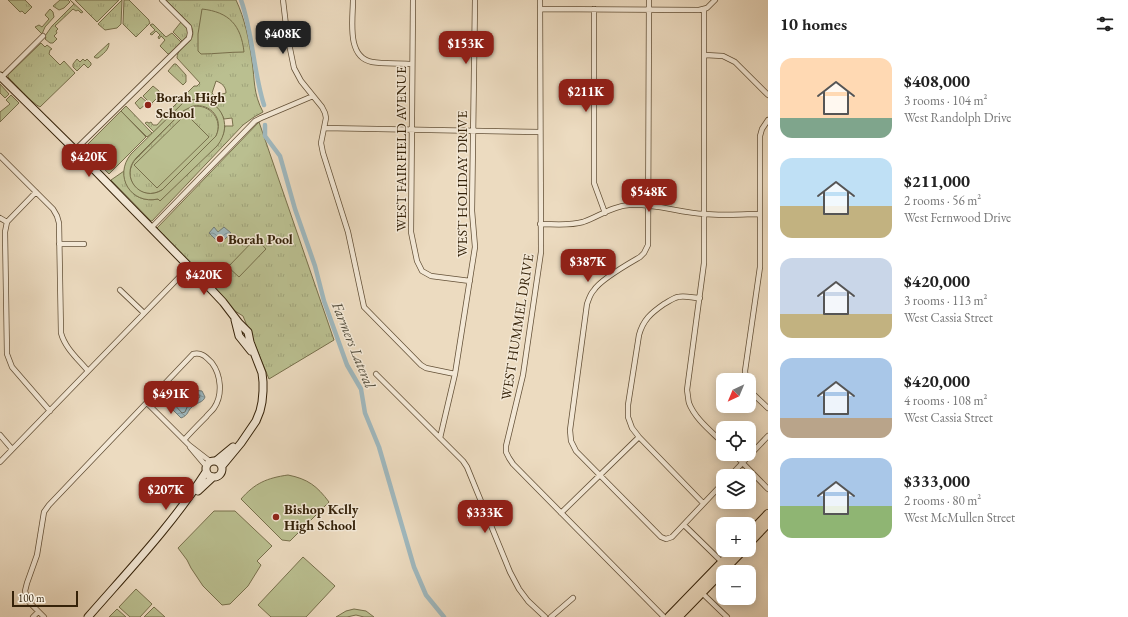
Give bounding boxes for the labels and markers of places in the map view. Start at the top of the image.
pin: $408K [255,21,311,55]
pin: $153K [438,31,494,65]
pin: $211K [558,79,614,113]
place label: Borah High School [156,88,225,122]
marker: Borah High School [143,100,153,110]
pin: $420K [61,144,117,178]
pin: $548K [621,179,677,213]
place label: Borah Pool [228,230,293,248]
marker: Borah Pool [215,234,225,244]
pin: $387K [560,249,616,283]
pin: $420K [176,262,232,296]
pin: $491K [143,381,199,415]
pin: $207K [138,477,194,511]
place label: Bishop Kelly High School [284,500,359,534]
pin: $333K [457,500,513,534]
marker: Bishop Kelly High School [271,512,281,522]

